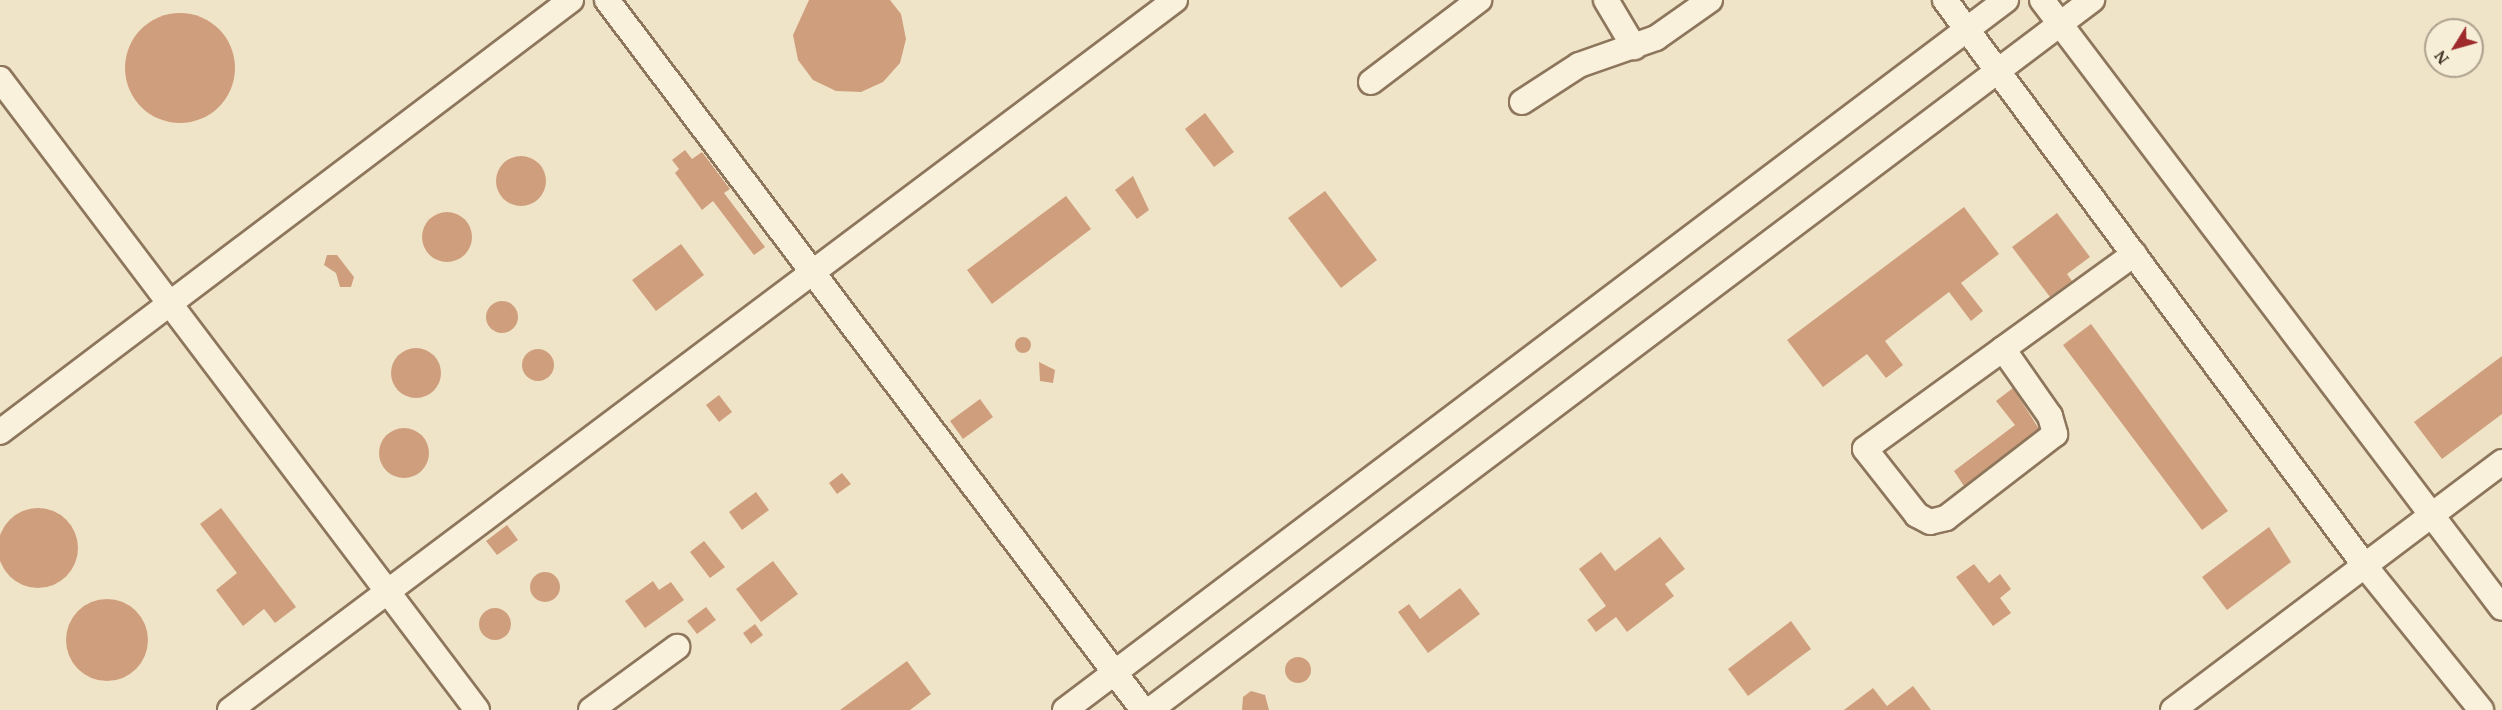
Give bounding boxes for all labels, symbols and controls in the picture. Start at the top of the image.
north arrow [2424,18,2484,78]
text: N [2429,46,2454,69]

